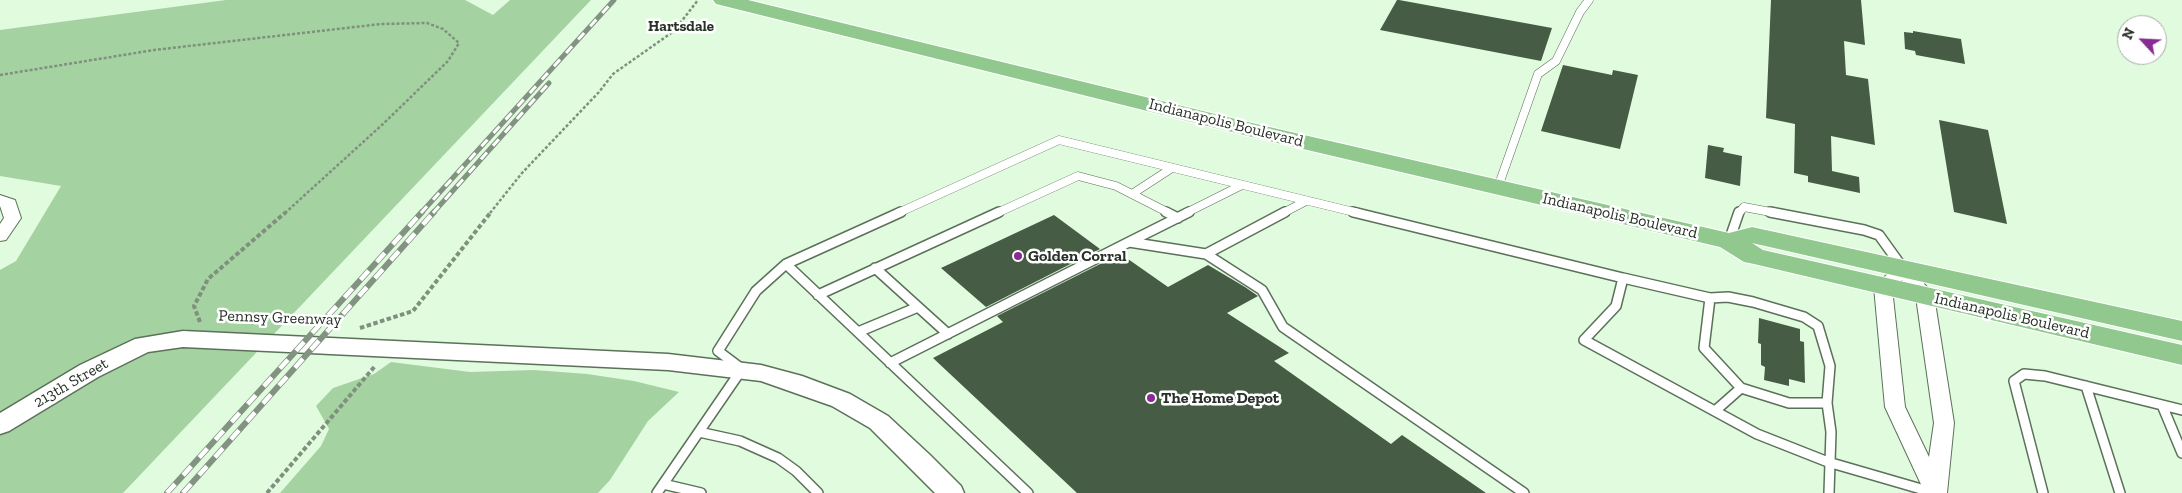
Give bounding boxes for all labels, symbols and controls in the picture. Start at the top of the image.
north arrow [2117,15,2167,65]
district label: Hartsdale [648,18,714,36]
text: N [2119,25,2139,42]
street label: Indianapolis Boulevard [1147,95,1305,151]
street label: Indianapolis Boulevard [1541,189,1699,243]
place label: Golden Corral [1028,246,1127,266]
marker: Golden Corral [1012,250,1024,262]
street label: Indianapolis Boulevard [1933,289,2091,343]
street label: Pennsy Greenway [218,306,342,330]
street label: 213th Street [30,354,112,412]
place label: The Home Depot [1161,388,1279,408]
marker: The Home Depot [1145,392,1157,404]

